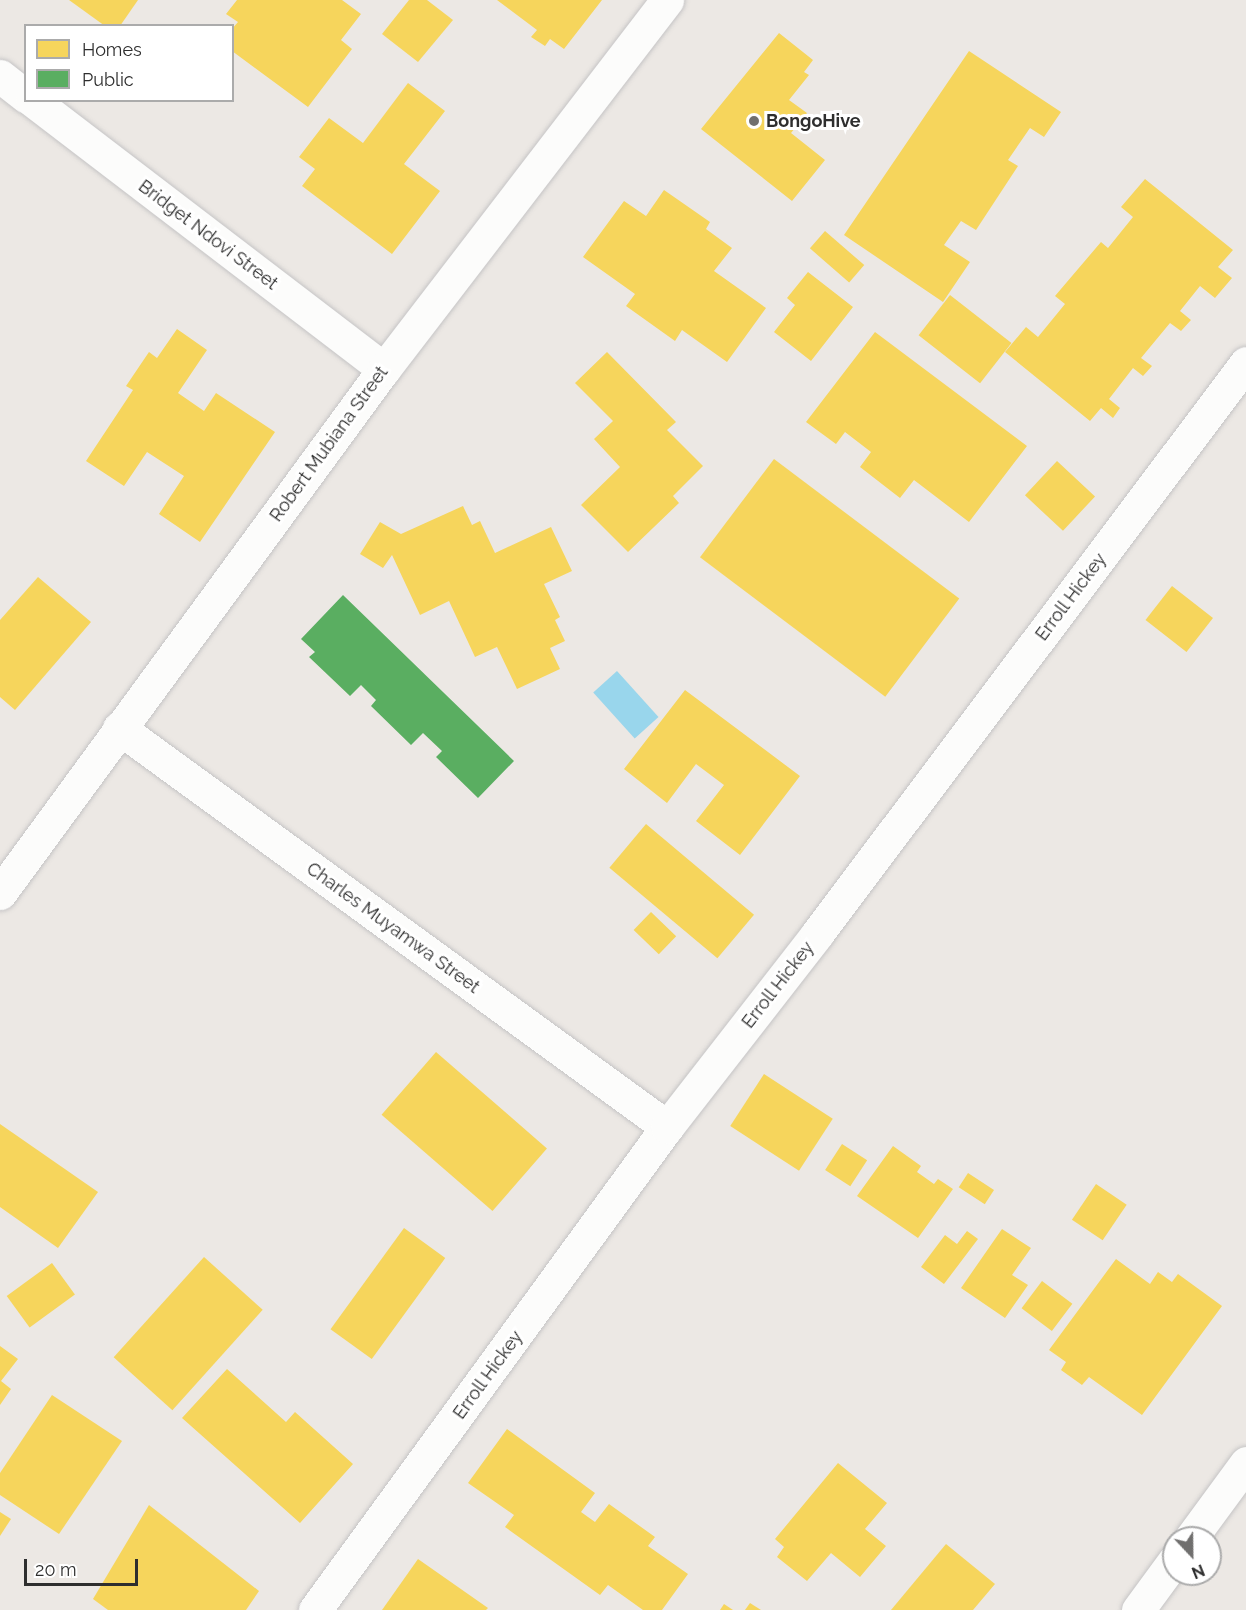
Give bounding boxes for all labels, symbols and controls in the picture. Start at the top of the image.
legend [24,24,234,102]
text: Homes [82,39,142,60]
text: Public [82,69,134,90]
place label: BongoHive [766,110,861,132]
marker: BongoHive [747,114,761,128]
street label: Bridget Ndovi Street [134,176,282,294]
street label: Robert Mubiana Street [265,362,393,526]
street label: Erroll Hickey [1031,549,1111,645]
street label: Charles Muyamwa Street [302,858,484,998]
street label: Erroll Hickey [737,937,819,1033]
street label: Erroll Hickey [449,1326,527,1424]
north arrow [1162,1526,1222,1586]
scale bar [27,1547,141,1585]
text: 20 m [35,1559,77,1580]
text: N [1189,1560,1207,1582]

